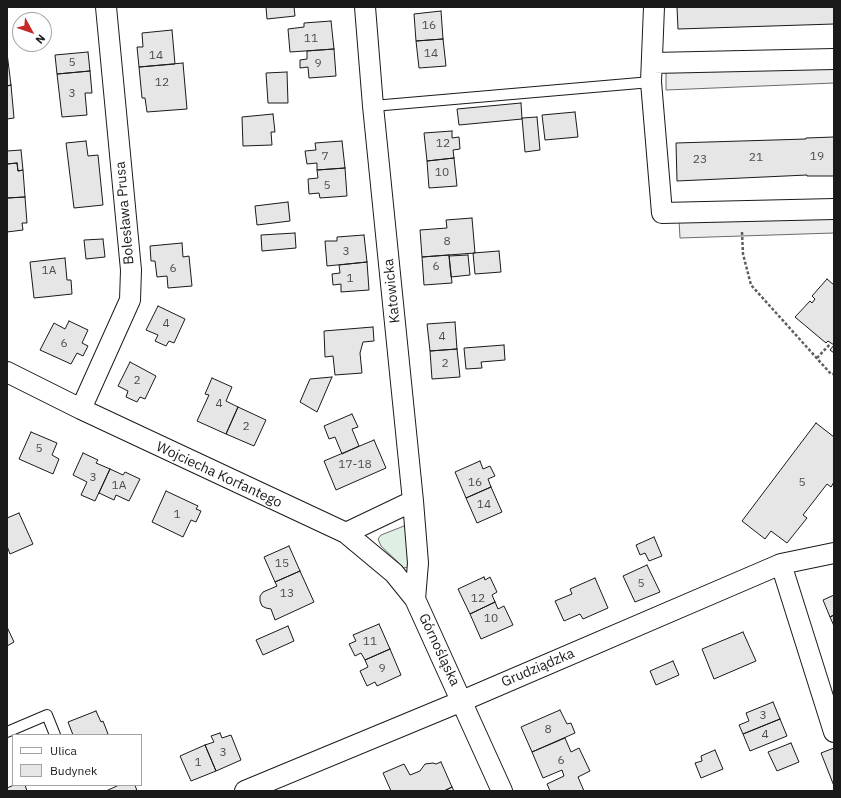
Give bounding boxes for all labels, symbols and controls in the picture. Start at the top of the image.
north arrow [12,12,52,52]
house number: 16 [422,19,436,33]
text: N [33,32,48,47]
house number: 11 [304,32,318,46]
house number: 14 [424,47,438,61]
house number: 14 [149,49,163,63]
house number: 5 [68,56,76,70]
house number: 9 [314,57,322,71]
house number: 12 [155,76,169,90]
house number: 3 [68,87,76,101]
house number: 12 [436,137,450,151]
house number: 7 [321,150,329,164]
house number: 19 [810,150,824,164]
house number: 21 [749,151,763,165]
house number: 23 [693,153,707,167]
street label: Bolesława Prusa [112,161,138,265]
house number: 10 [435,166,449,180]
house number: 5 [323,179,331,193]
house number: 8 [443,235,451,249]
house number: 3 [342,245,350,259]
street label: Katowicka [380,258,404,324]
house number: 6 [432,260,440,274]
house number: 6 [169,262,177,276]
house number: 1A [42,264,56,278]
house number: 1 [346,272,354,286]
house number: 4 [162,317,170,331]
house number: 4 [438,330,446,344]
house number: 6 [60,337,68,351]
house number: 2 [441,357,449,371]
house number: 2 [133,374,141,388]
house number: 4 [215,397,223,411]
house number: 2 [242,420,250,434]
street label: Wojciecha Korfantego [153,438,285,512]
house number: 5 [35,442,43,456]
house number: 17-18 [338,458,372,472]
house number: 3 [89,471,97,485]
house number: 16 [468,476,482,490]
house number: 5 [798,476,806,490]
house number: 1A [112,479,126,493]
house number: 14 [477,498,491,512]
house number: 1 [173,508,181,522]
house number: 15 [275,557,289,571]
house number: 5 [637,577,645,591]
house number: 13 [280,587,294,601]
house number: 12 [471,592,485,606]
street label: Górnośląska [415,611,463,689]
house number: 10 [484,612,498,626]
house number: 11 [363,635,377,649]
street label: Grudziądzka [499,645,577,691]
house number: 9 [378,662,386,676]
house number: 3 [759,709,767,723]
house number: 8 [544,723,552,737]
house number: 4 [761,728,769,742]
legend [12,734,142,786]
text: Ulica [50,743,77,758]
house number: 3 [219,746,227,760]
house number: 6 [557,754,565,768]
house number: 1 [194,756,202,770]
text: Budynek [50,763,97,778]

